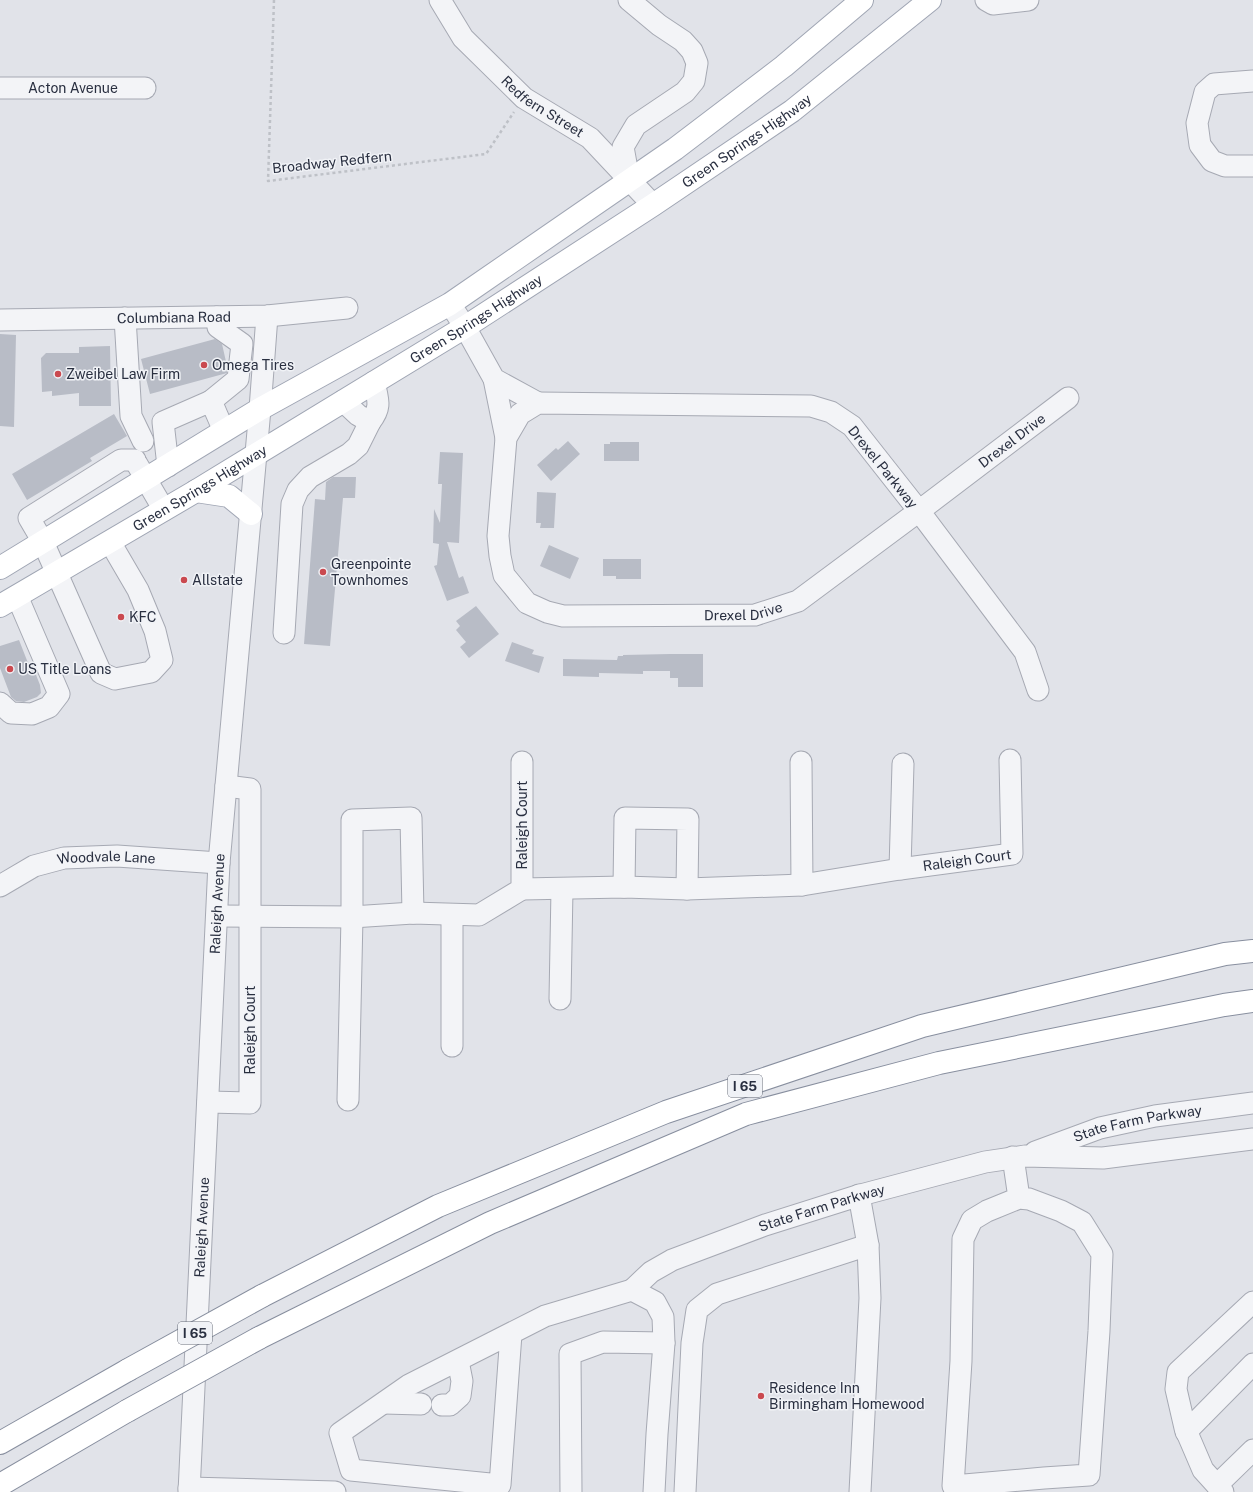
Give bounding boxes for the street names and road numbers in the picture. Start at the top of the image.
street label: Redfern Street [498,72,587,140]
street label: Acton Avenue [28,80,118,96]
street label: Green Springs Highway [679,90,815,191]
street label: Broadway Redfern [271,148,393,176]
street label: Green Springs Highway [407,271,546,367]
street label: Columbiana Road [117,309,231,326]
street label: Drexel Drive [976,410,1048,471]
street label: Drexel Parkway [845,423,921,512]
street label: Green Springs Highway [130,442,270,534]
street label: Drexel Drive [704,599,784,623]
street label: Raleigh Court [514,781,530,869]
street label: Raleigh Court [922,846,1012,874]
street label: Woodvale Lane [55,848,156,867]
street label: Raleigh Avenue [207,853,228,954]
street label: Raleigh Court [242,986,258,1074]
road number: I 65 [728,1075,762,1097]
street label: State Farm Parkway [1071,1102,1203,1145]
street label: Raleigh Avenue [191,1177,212,1278]
street label: State Farm Parkway [756,1181,887,1235]
road number: I 65 [178,1322,212,1344]

